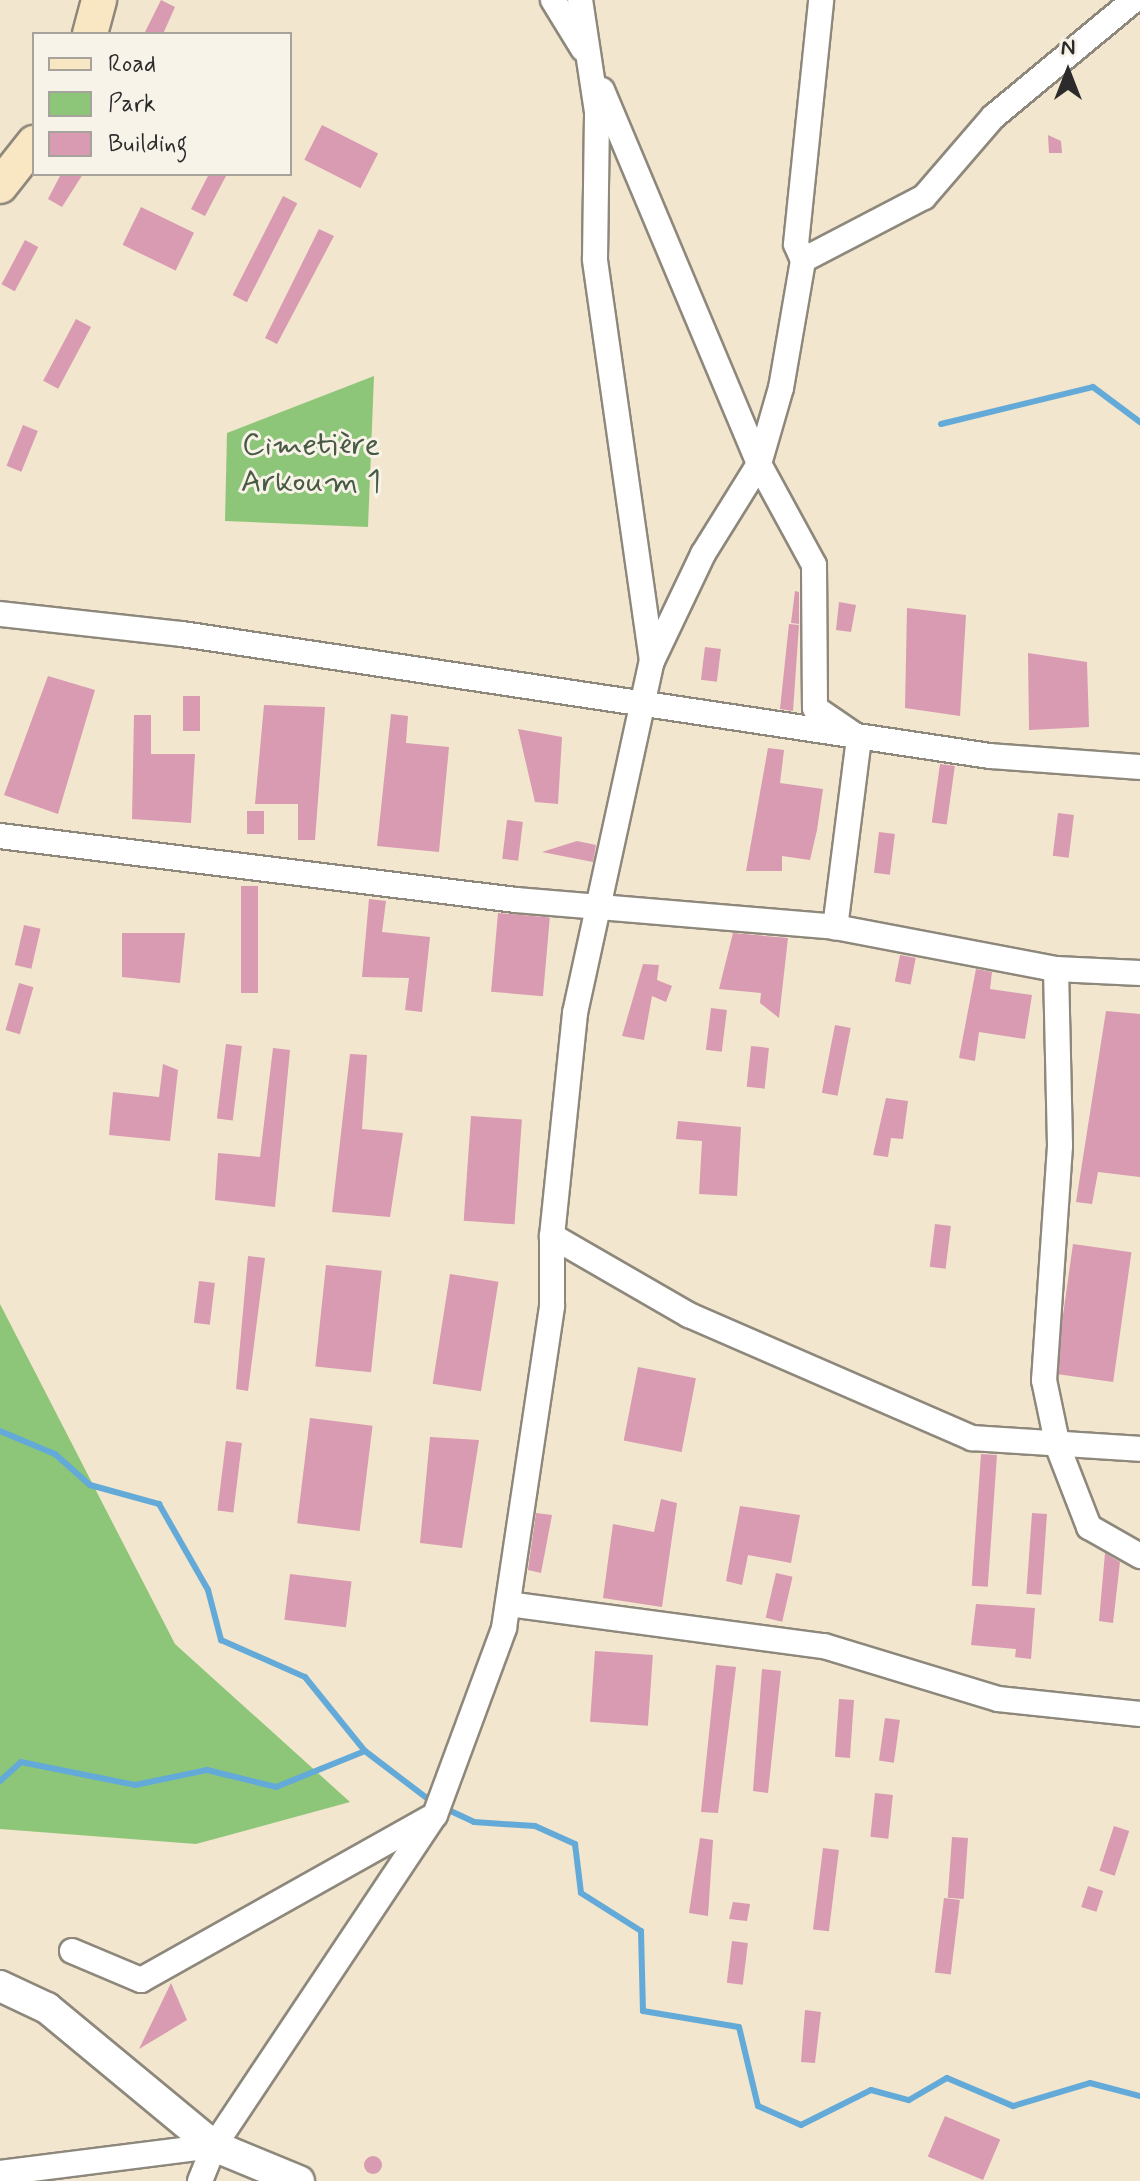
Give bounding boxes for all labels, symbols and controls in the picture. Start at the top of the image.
legend [32,32,292,176]
north arrow [1028,32,1108,112]
text: N [1061,34,1075,62]
text: Road [108,49,156,80]
text: Park [108,89,156,120]
text: Building [108,129,188,160]
park label: Cimetière Arkoum 1 [241,427,381,502]

